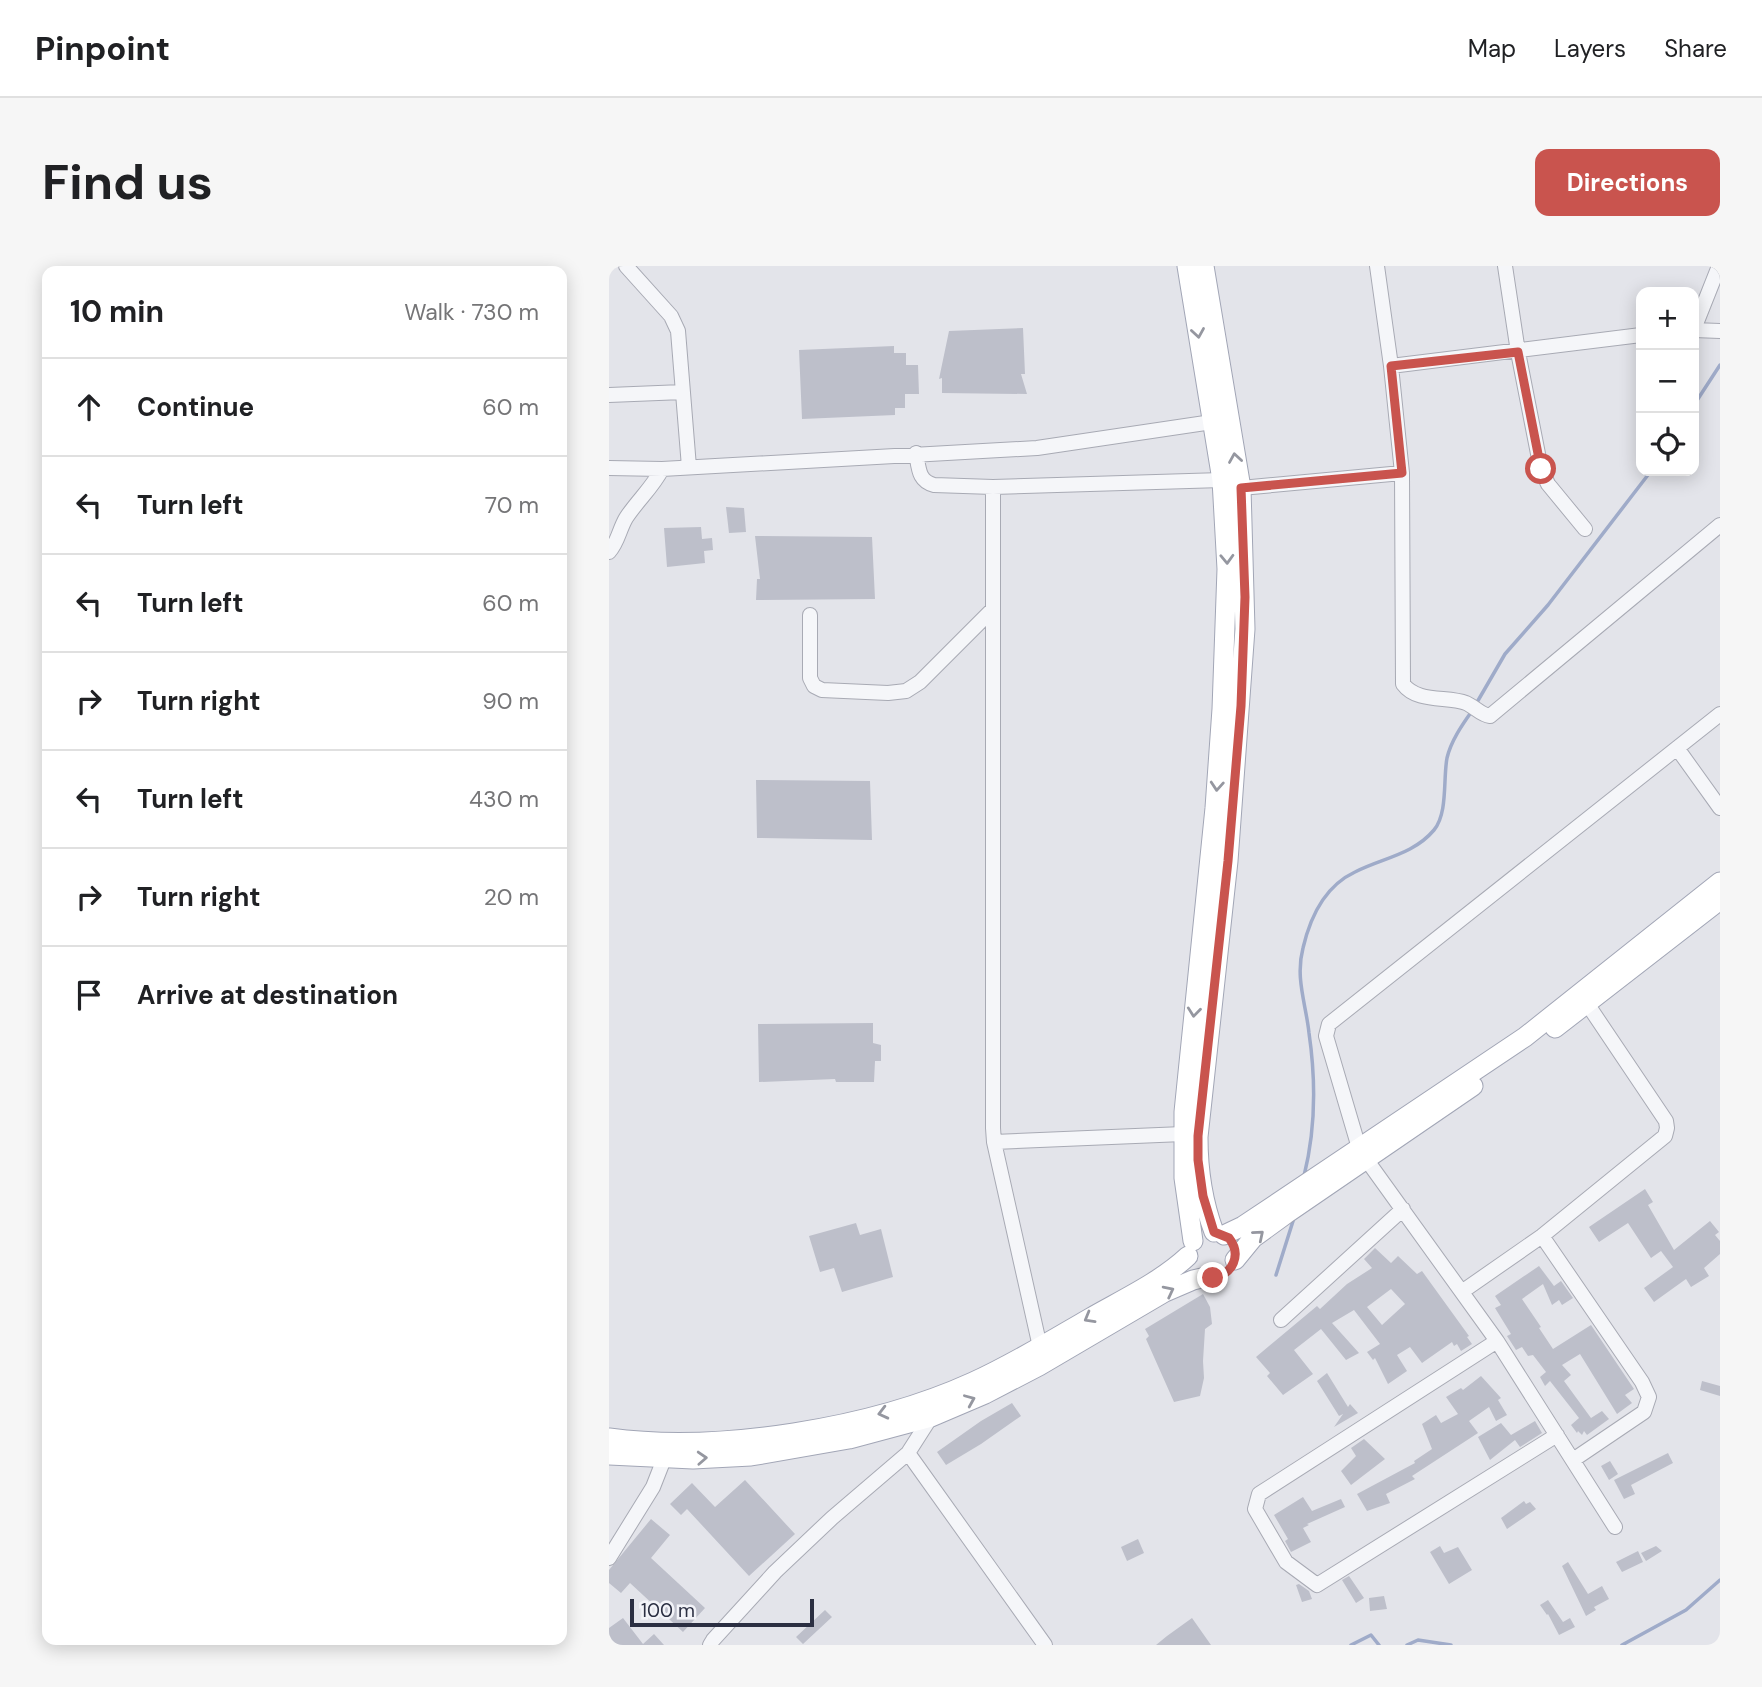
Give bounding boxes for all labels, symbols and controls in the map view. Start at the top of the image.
text: Pinpoint [35,27,170,70]
text: Map [1468,33,1516,64]
text: Layers [1554,33,1626,64]
text: Share [1664,33,1727,64]
button: Directions [1535,149,1720,216]
text: Find us [42,150,213,214]
map controls [1636,287,1699,476]
button: + [1636,287,1699,350]
text: 10 min [70,292,164,331]
text: Walk · 730 m [404,297,539,327]
one-way arrow [1190,327,1205,339]
button: − [1636,350,1699,413]
icon: ahead [70,388,108,426]
text: Continue [137,390,254,424]
text: 60 m [482,392,539,422]
button: locate [1636,413,1699,476]
one-way arrow [1228,452,1243,464]
route start [1525,453,1556,484]
icon: left [70,486,108,524]
text: Turn left [137,488,244,522]
text: 70 m [485,490,539,520]
one-way arrow [1219,553,1234,564]
icon: left [70,584,108,622]
text: Turn left [137,586,244,620]
text: 60 m [482,588,539,618]
icon: right [70,682,108,720]
text: Turn right [137,684,261,718]
text: 90 m [482,686,539,716]
icon: left [70,780,108,818]
one-way arrow [1209,781,1224,792]
text: Turn left [137,782,244,816]
text: 430 m [469,784,539,814]
icon: right [70,878,108,916]
text: Turn right [137,880,261,914]
text: 20 m [484,882,539,912]
icon: arrive [70,976,108,1014]
text: Arrive at destination [137,978,398,1012]
one-way arrow [1187,1007,1202,1018]
one-way arrow [1251,1231,1264,1243]
route end [1197,1262,1228,1293]
one-way arrow [1162,1285,1174,1299]
one-way arrow [1084,1310,1097,1323]
one-way arrow [964,1395,976,1409]
one-way arrow [878,1405,890,1419]
one-way arrow [696,1451,707,1466]
scale bar [630,1596,814,1628]
text: 100 m [641,1598,695,1623]

